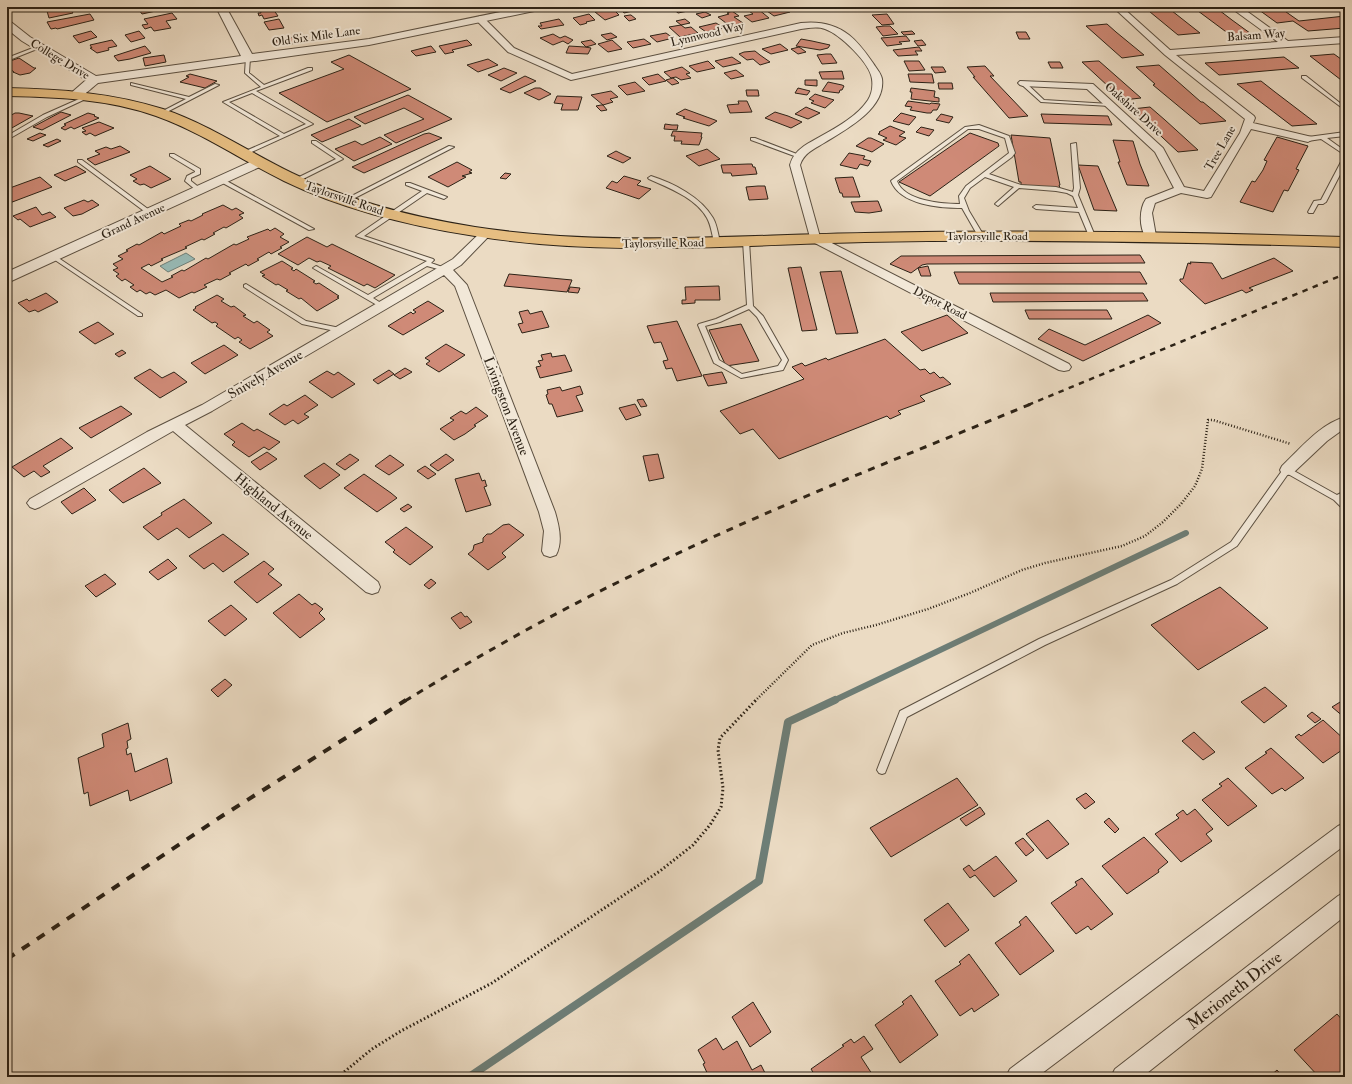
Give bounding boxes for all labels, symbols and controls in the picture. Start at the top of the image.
street label: Lynnwood Way [669,19,746,50]
street label: Old Six Mile Lane [271,23,361,50]
street label: Balsam Way [1227,26,1286,45]
street label: College Drive [27,36,92,83]
street label: Oakshire Drive [1101,79,1166,139]
street label: Tree Lane [1202,123,1239,173]
street label: Taylorsville Road [303,178,385,219]
street label: Grand Avenue [99,200,168,243]
street label: Taylorsville Road [946,229,1028,244]
street label: Taylorsville Road [622,235,704,252]
street label: Depot Road [910,284,969,323]
street label: Snively Avenue [225,346,306,404]
street label: Livingston Avenue [480,354,533,458]
street label: Highland Avenue [231,469,317,543]
street label: Merioneth Drive [1183,947,1286,1034]

